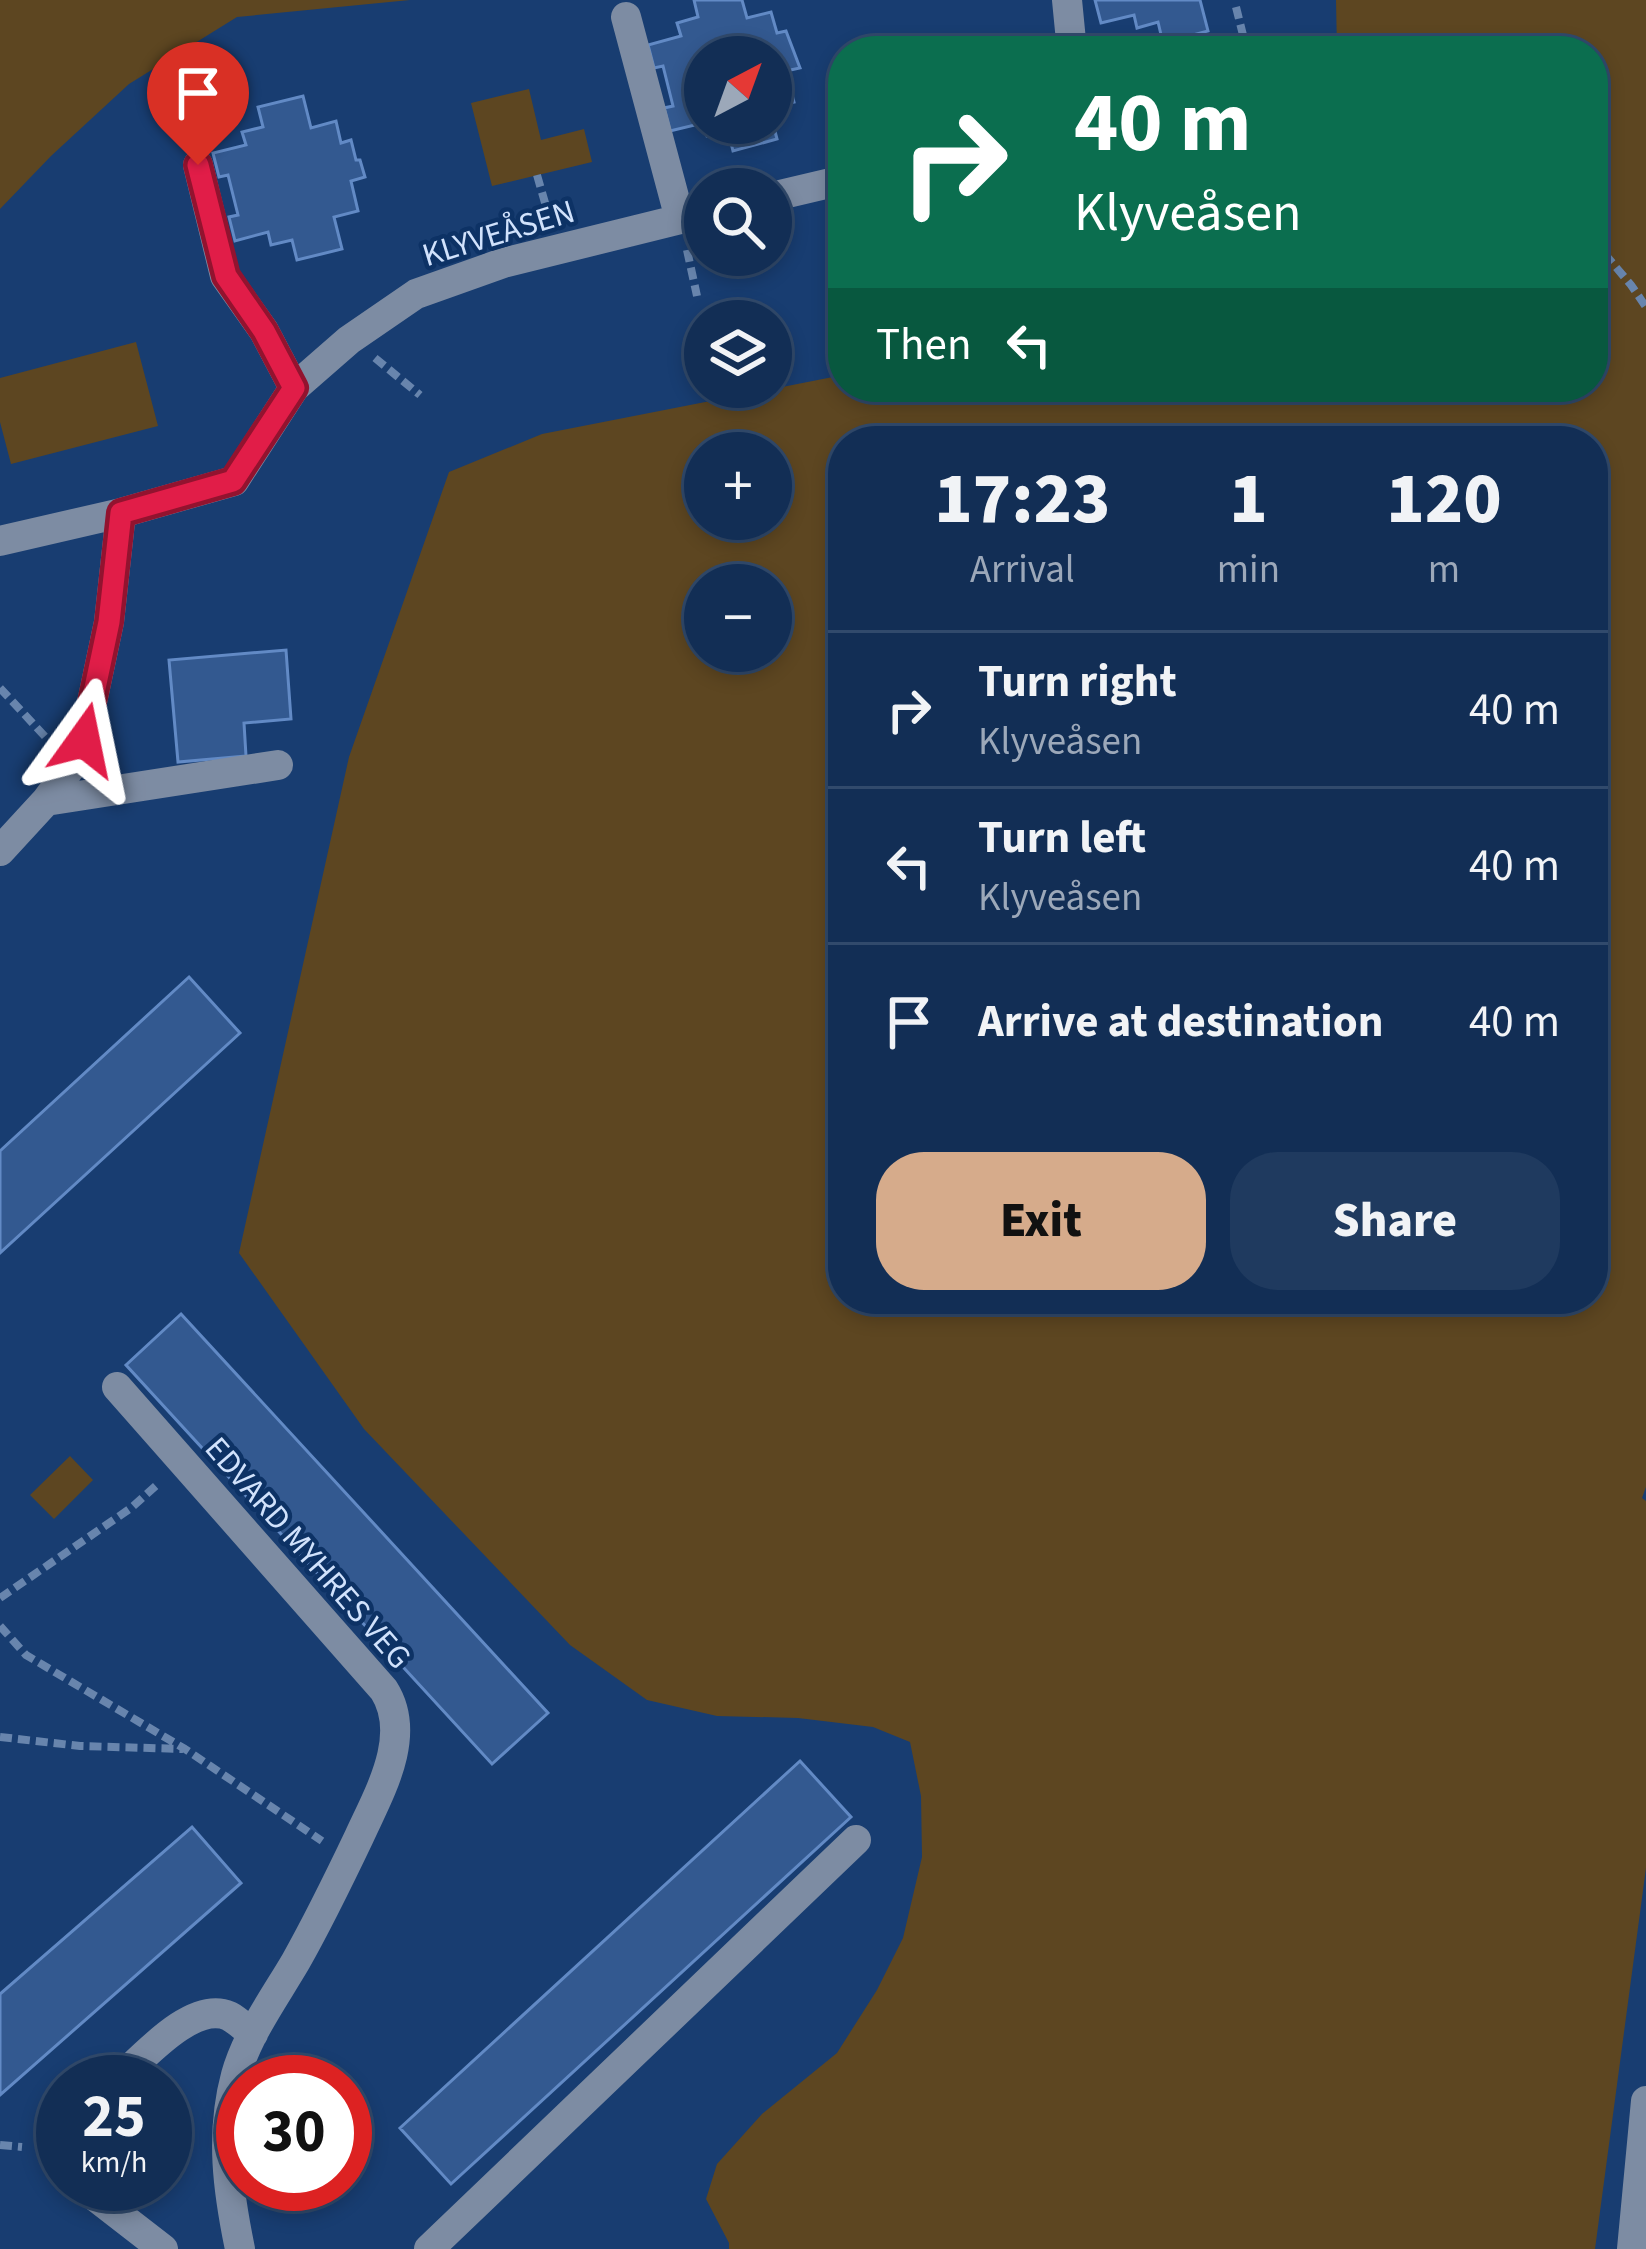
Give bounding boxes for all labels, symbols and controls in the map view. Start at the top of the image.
north arrow [684,36,792,144]
map controls [684,36,792,672]
pin [147,42,249,165]
icon: arrive [165,60,231,126]
text: 40 m [1074,64,1252,184]
icon: right [876,84,1032,240]
button: search [684,168,792,276]
text: Klyveåsen [1074,175,1301,252]
street label: KLYVEÅSEN [416,188,580,279]
button: layers [684,300,792,408]
icon: left [996,312,1062,378]
text: Then [876,313,972,377]
button: + [684,432,792,540]
text: 17:23 [934,448,1110,551]
text: 1 [1229,448,1268,551]
text: 120 [1386,448,1502,551]
text: Arrival [970,542,1075,598]
text: min [1217,542,1280,598]
text: m [1428,542,1460,598]
button: − [684,564,792,672]
text: Turn right [978,650,1177,714]
position arrow [21,677,147,803]
icon: right [876,677,942,743]
text: 40 m [1469,678,1560,742]
text: Klyveåsen [978,714,1142,770]
text: Turn left [978,806,1146,870]
icon: left [876,833,942,899]
text: 40 m [1469,834,1560,898]
text: Klyveåsen [978,870,1142,926]
icon: arrive [876,989,942,1055]
text: Arrive at destination [978,990,1383,1054]
text: 40 m [1469,990,1560,1054]
button: Exit [876,1152,1206,1290]
button: Share [1230,1152,1560,1290]
street label: EDVARD MYHRES VEG [194,1427,422,1679]
speed limit sign: 30 [216,2055,372,2211]
text: 25 [82,2075,146,2160]
text: km/h [81,2141,147,2184]

